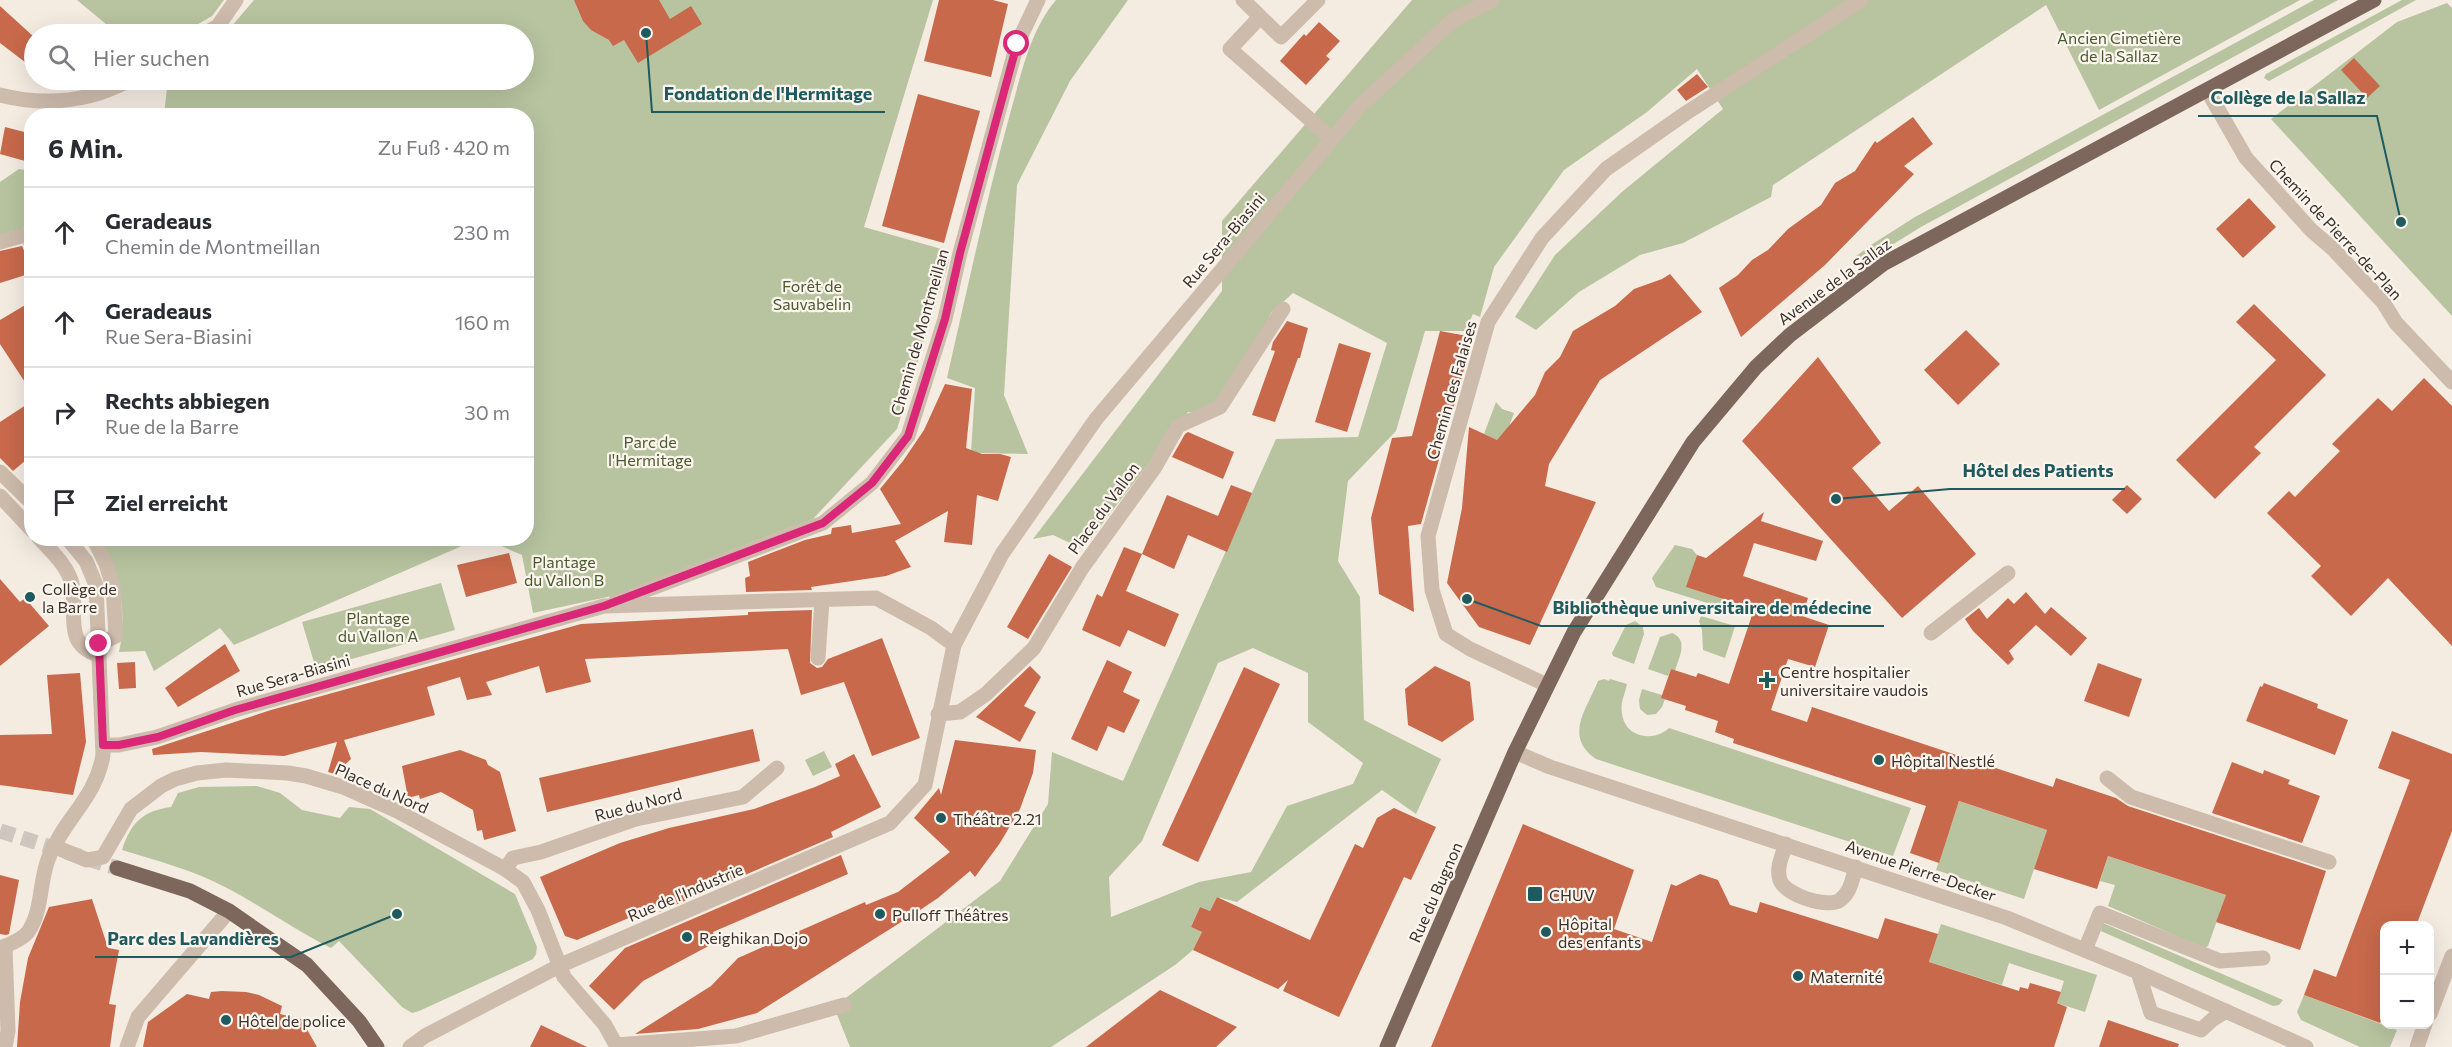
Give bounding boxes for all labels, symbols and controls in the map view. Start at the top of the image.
search box [24,24,534,90]
park label: Ancien Cimetière de la Sallaz [2057,28,2181,65]
route start [1003,30,1029,56]
icon: search [45,41,78,74]
text: Hier suchen [93,44,210,71]
callout: Fondation de l'Hermitage [652,76,885,112]
callout: Collège de la Sallaz [2198,80,2377,116]
text: Fondation de l'Hermitage [664,82,872,104]
text: Collège de la Sallaz [2210,86,2366,108]
text: 6 Min. [48,132,123,163]
text: Zu Fuß · 420 m [378,135,510,159]
street label: Chemin de Pierre-de-Plan [2266,155,2406,303]
street label: Rue Sera-Biasini [1178,189,1268,291]
text: Geradeaus [105,207,212,234]
icon: ahead [48,216,81,249]
text: 230 m [453,220,510,244]
text: Chemin de Montmeillan [105,234,320,258]
street label: Avenue de la Sallaz [1774,234,1894,328]
street label: Chemin de Montmeillan [886,247,952,417]
park label: Forêt de Sauvabelin [773,276,851,313]
text: Geradeaus [105,297,212,324]
icon: ahead [48,306,81,339]
text: 160 m [455,310,510,334]
street label: Chemin des Falaises [1422,318,1480,462]
text: Rue Sera-Biasini [105,324,252,348]
text: Rechts abbiegen [105,387,270,414]
icon: right [48,396,81,429]
text: 30 m [464,400,510,424]
text: Rue de la Barre [105,414,239,438]
park label: Parc de l'Hermitage [608,432,692,469]
callout: Hôtel des Patients [1950,453,2125,489]
street label: Place du Vallon [1063,459,1143,557]
text: Hôtel des Patients [1962,459,2114,481]
icon: arrive [48,486,81,519]
text: Ziel erreicht [105,489,228,516]
park label: Plantage du Vallon B [524,552,604,589]
place label: Collège de la Barre [42,579,117,616]
marker: Collège de la Barre [23,590,37,604]
callout: Bibliothèque universitaire de médecine [1541,590,1884,626]
text: Bibliothèque universitaire de médecine [1552,596,1872,618]
park label: Plantage du Vallon A [338,608,418,645]
route end [85,630,111,656]
street label: Rue Sera-Biasini [234,650,352,700]
place label: Centre hospitalier universitaire vaudois [1780,662,1928,699]
marker: Centre hospitalier universitaire vaudois [1758,671,1776,689]
place label: Hôpital Nestlé [1891,751,1995,770]
marker: Hôpital Nestlé [1872,753,1886,767]
street label: Place du Nord [332,759,432,817]
street label: Rue du Nord [592,783,684,825]
place label: Théâtre 2.21 [953,809,1042,828]
marker: Théâtre 2.21 [934,811,948,825]
street label: Avenue Pierre-Decker [1843,835,1999,905]
street label: Rue du Bugnon [1404,839,1466,945]
street label: Rue de l'Industrie [624,859,746,925]
marker: CHUV [1526,885,1544,903]
place label: CHUV [1549,885,1595,904]
place label: Pulloff Théâtres [892,905,1008,924]
marker: Pulloff Théâtres [873,907,887,921]
place label: Hôpital des enfants [1558,914,1641,951]
callout: Parc des Lavandières [95,921,291,957]
map controls [2380,921,2434,1029]
button: + [2380,921,2434,975]
marker: Hôpital des enfants [1539,925,1553,939]
text: Parc des Lavandières [107,927,279,949]
place label: Reighikan Dojo [699,928,808,947]
marker: Reighikan Dojo [680,930,694,944]
place label: Maternité [1810,967,1883,986]
marker: Maternité [1791,969,1805,983]
button: − [2380,975,2434,1029]
place label: Hôtel de police [238,1011,346,1030]
marker: Hôtel de police [219,1013,233,1027]

